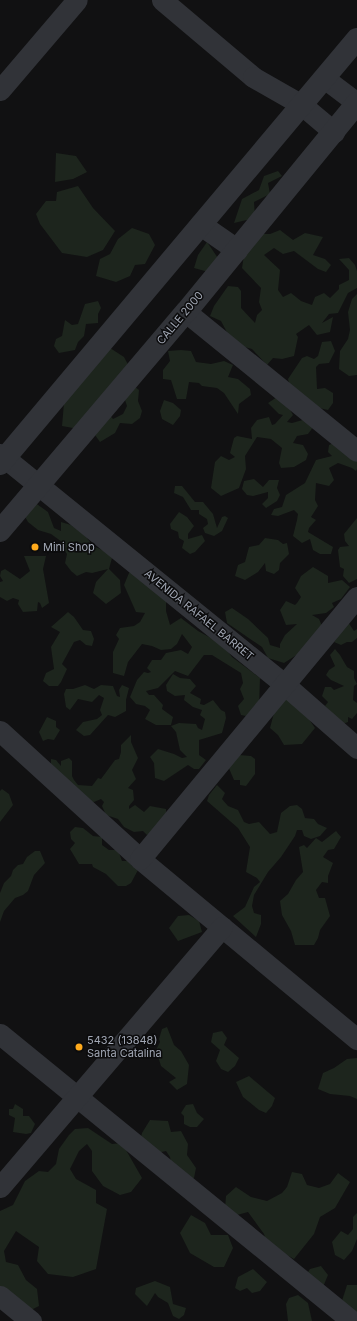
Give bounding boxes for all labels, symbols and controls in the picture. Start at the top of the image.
street label: CALLE 2000 [154,289,206,347]
place label: Mini Shop [43,540,95,554]
marker: Mini Shop [30,542,40,552]
street label: AVENIDA RAFAEL BARRET [142,567,256,663]
place label: 5432 (13848) Santa Catalina [87,1034,162,1060]
marker: 5432 (13848) Santa Catalina [74,1042,84,1052]

